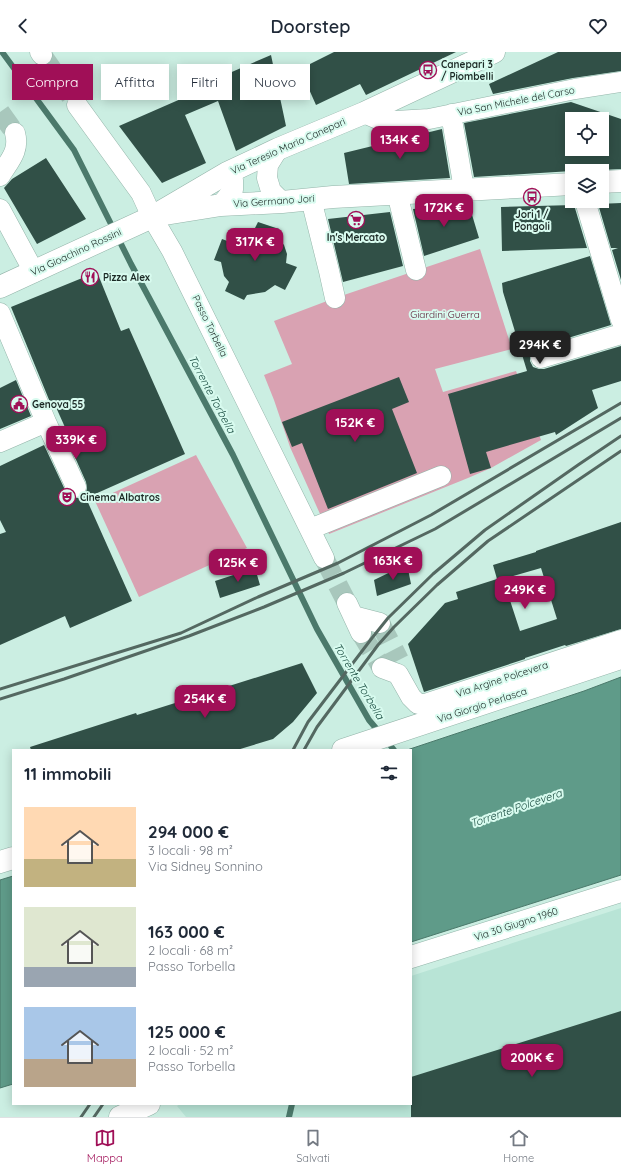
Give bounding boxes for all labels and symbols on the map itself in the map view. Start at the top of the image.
place label: Canepari 3 / Piombelli [441,58,493,83]
bus stop icon: Canepari 3 / Piombelli [418,60,438,80]
street label: Via San Michele del Carso [456,83,576,119]
street label: Via Teresio Mario Canepari [229,115,347,177]
pin: 134K € [367,126,433,160]
bus stop icon: Jori 1 / Pongoli [522,187,542,207]
street label: Via Germano Jori [233,192,315,210]
pin: 172K € [411,194,477,228]
place label: Jori 1 / Pongoli [514,208,550,233]
supermarket icon: In's Mercato [346,210,366,230]
street label: Via Gioachino Rossini [29,225,123,279]
pin: 317K € [222,228,288,262]
place label: In's Mercato [327,231,385,244]
restaurant icon: Pizza Alex [80,267,100,287]
place label: Pizza Alex [103,271,150,284]
street label: Passo Torbella [189,293,231,359]
park label: Giardini Guerra [410,308,480,321]
pin: 294K € [507,331,573,365]
water label: Torrente Torbella [186,353,239,437]
public building icon: Genova 55 [9,394,29,414]
place label: Genova 55 [32,398,83,411]
pin: 152K € [322,409,388,443]
pin: 339K € [43,426,109,460]
theatre icon: Cinema Albatros [57,487,77,507]
place label: Cinema Albatros [80,491,160,504]
pin: 163K € [360,547,426,581]
pin: 125K € [205,549,271,583]
pin: 249K € [492,576,558,610]
water label: Torrente Torbella [331,640,388,723]
street label: Via Argine Polcevera [454,658,550,700]
street label: Via Giorgio Perlasca [436,684,528,726]
pin: 254K € [172,685,238,719]
water label: Torrente Polcevera [468,785,565,830]
street label: Via 30 Giugno 1960 [472,904,560,944]
pin: 200K € [499,1044,565,1078]

